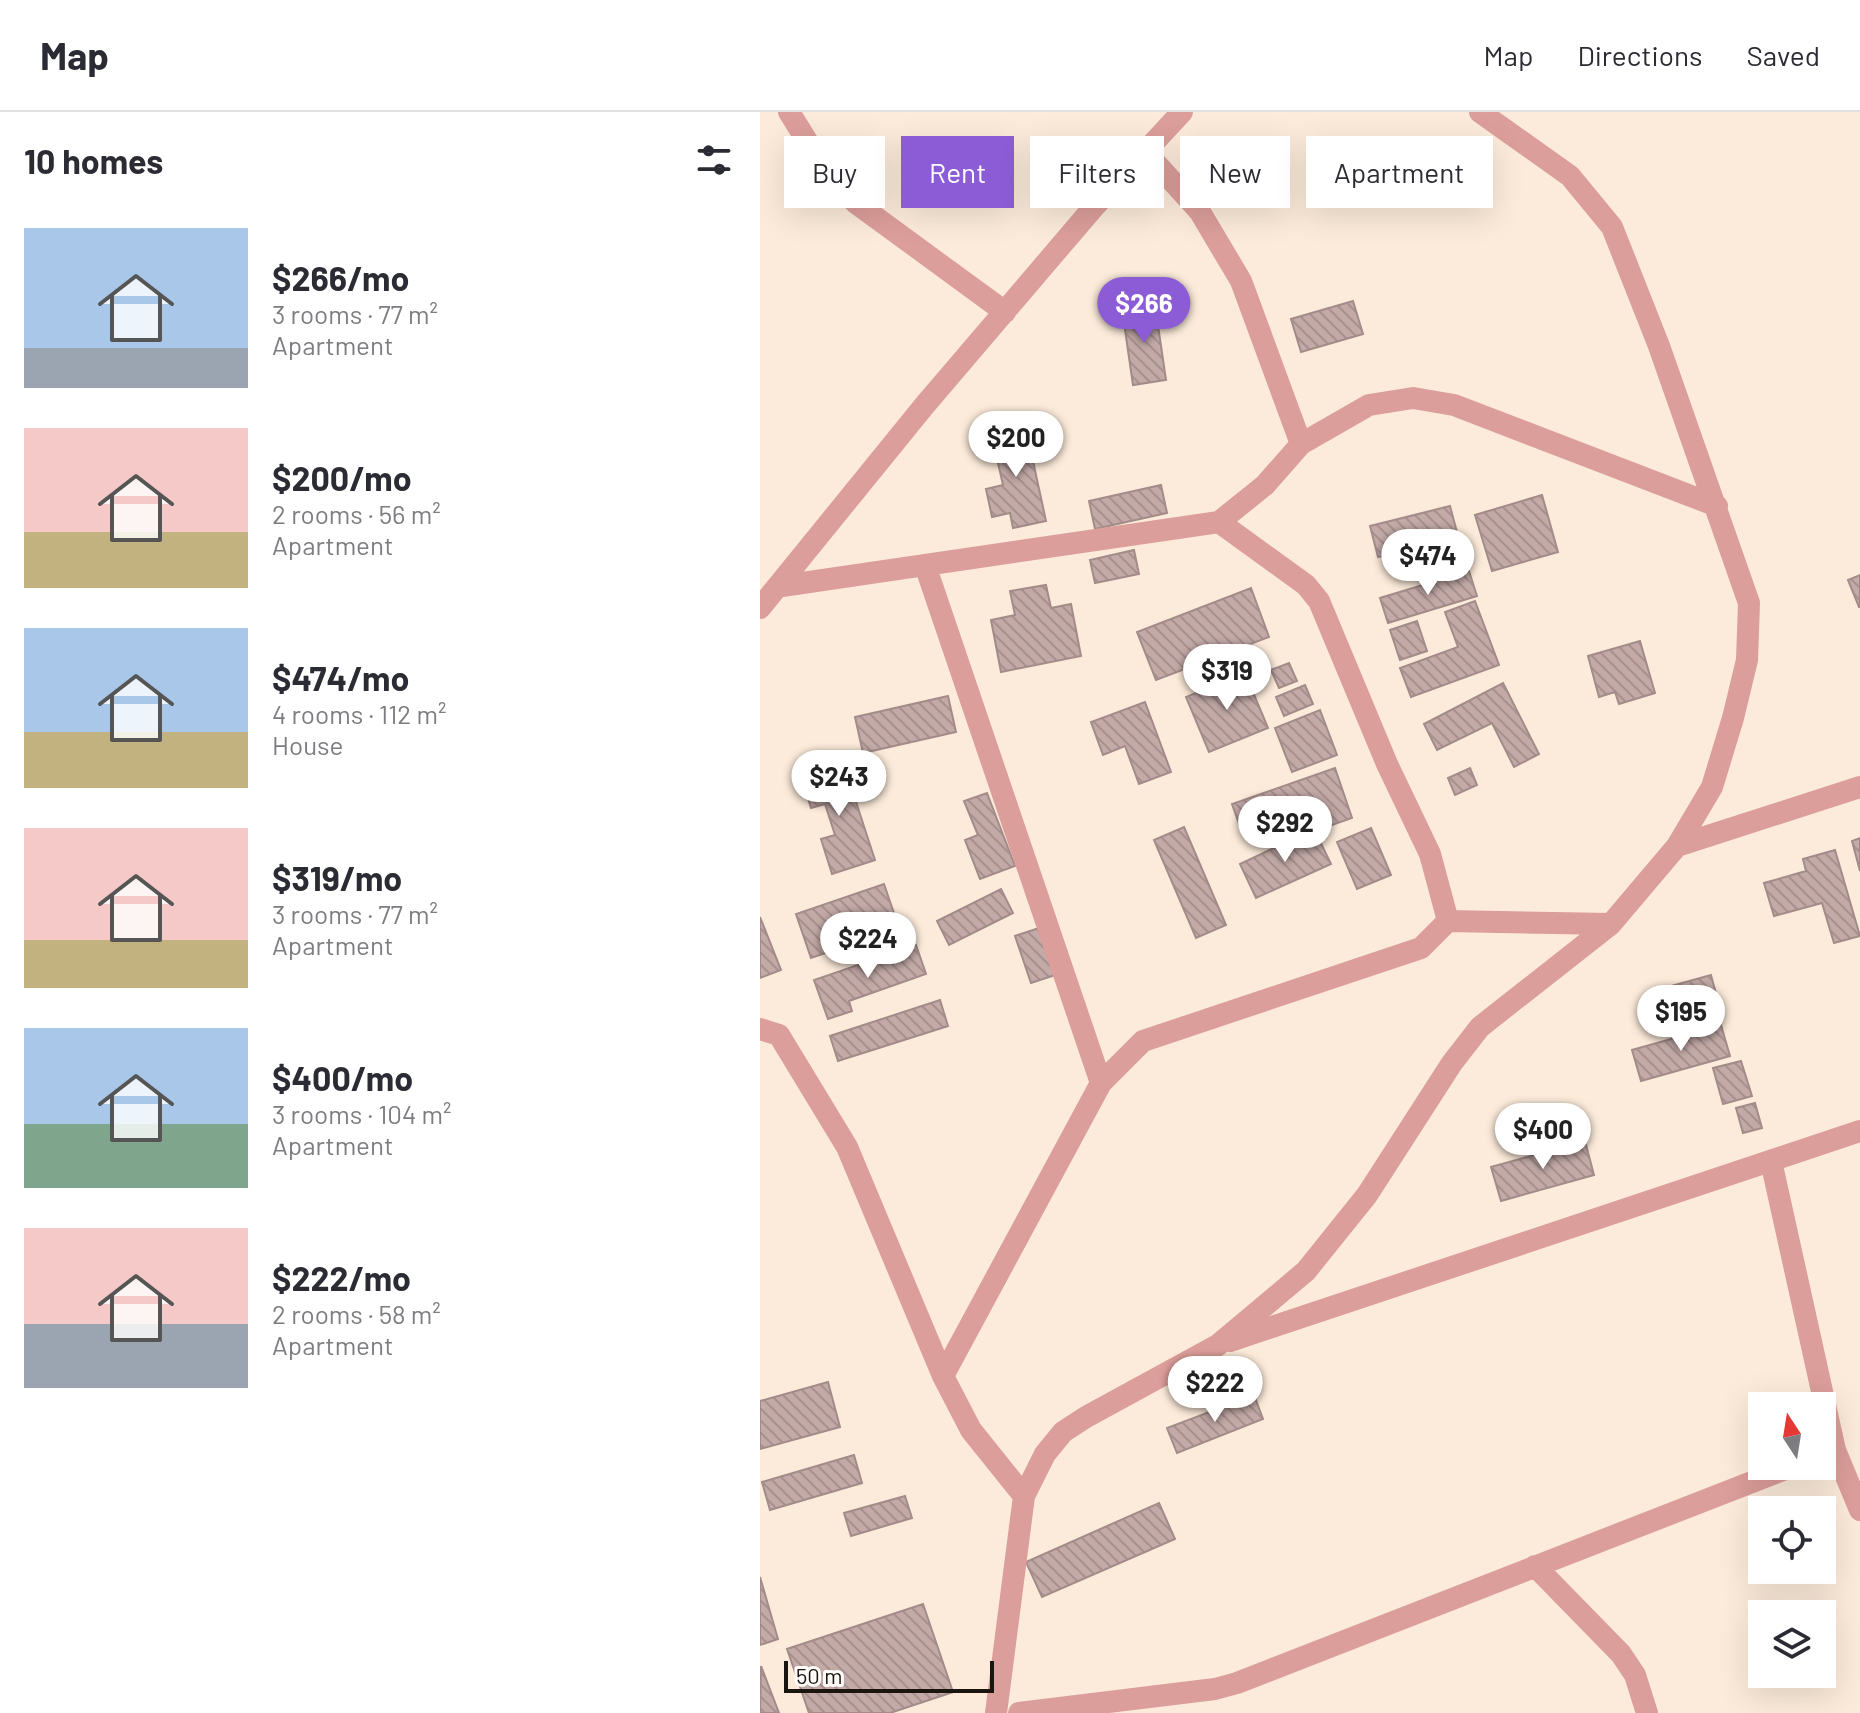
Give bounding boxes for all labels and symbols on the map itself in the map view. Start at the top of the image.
pin: $266 [1097,277,1191,345]
pin: $200 [969,411,1063,479]
pin: $474 [1381,529,1475,597]
pin: $319 [1180,644,1274,712]
pin: $243 [792,750,886,818]
pin: $292 [1238,796,1332,864]
pin: $224 [821,912,915,980]
pin: $195 [1634,985,1728,1053]
pin: $400 [1496,1103,1590,1171]
pin: $222 [1168,1356,1262,1424]
north arrow [1748,1392,1836,1480]
scale bar [784,1657,994,1693]

